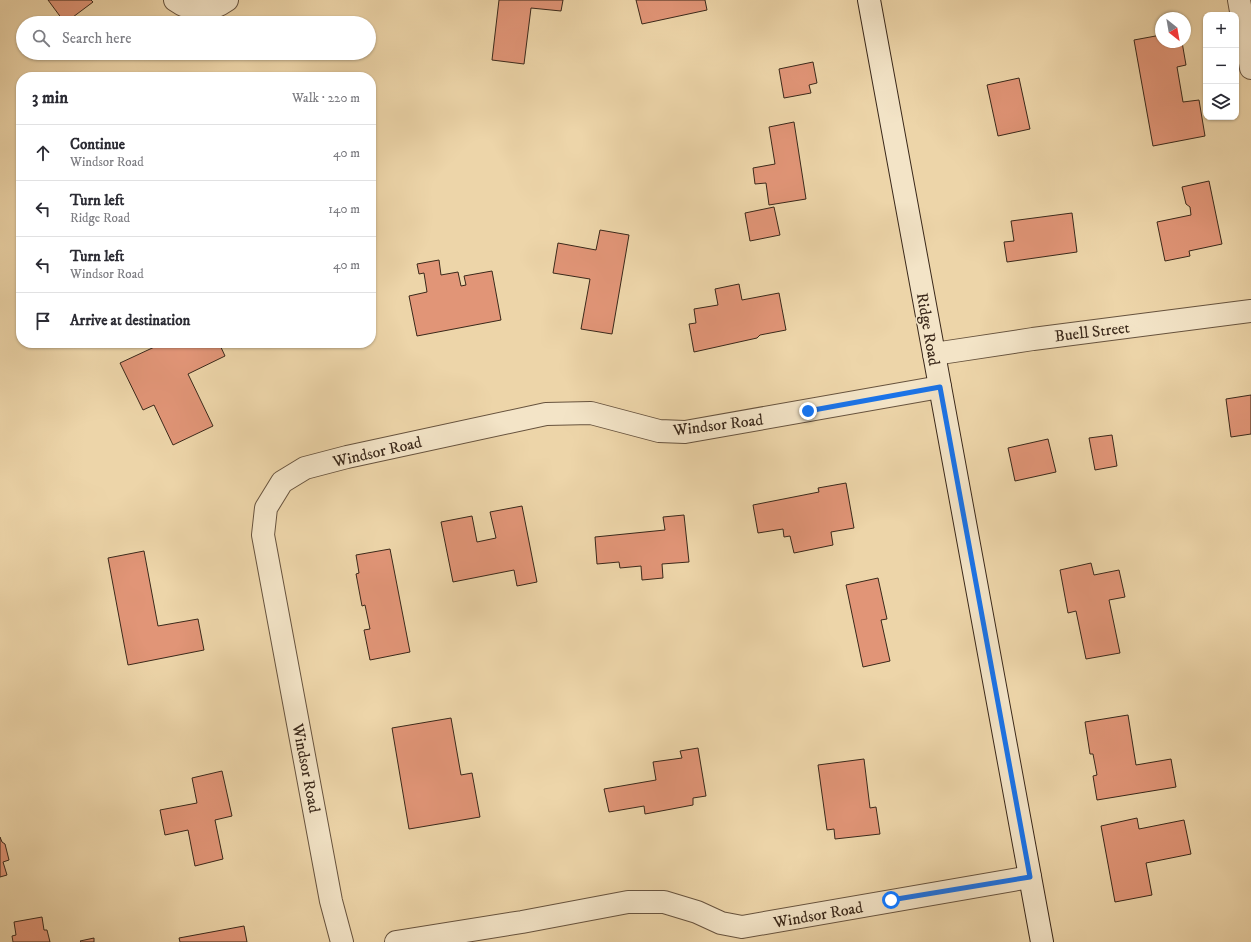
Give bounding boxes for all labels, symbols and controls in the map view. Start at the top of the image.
north arrow [1155,12,1191,48]
map controls [1203,12,1239,120]
button: + [1203,12,1239,48]
search box [16,16,376,60]
icon: search [30,27,52,49]
text: Search here [62,29,131,48]
button: − [1203,48,1239,84]
button: layers [1203,84,1239,120]
text: 3 min [32,87,68,109]
text: Walk · 220 m [292,90,360,106]
text: Continue [70,135,125,154]
icon: ahead [32,142,54,164]
text: 40 m [333,145,360,161]
text: Windsor Road [70,154,144,170]
text: Turn left [70,191,124,210]
icon: left [32,198,54,220]
text: 140 m [328,201,360,217]
text: Ridge Road [70,210,130,226]
text: Turn left [70,247,124,266]
icon: left [32,254,54,276]
text: 40 m [333,257,360,273]
text: Windsor Road [70,266,144,282]
street label: Ridge Road [912,291,944,367]
icon: arrive [32,310,54,332]
text: Arrive at destination [70,311,190,330]
street label: Buell Street [1054,317,1131,347]
route end [799,402,817,420]
street label: Windsor Road [671,410,764,441]
street label: Windsor Road [330,432,424,472]
street label: Windsor Road [287,721,324,815]
route start [882,891,900,909]
street label: Windsor Road [771,897,865,933]

